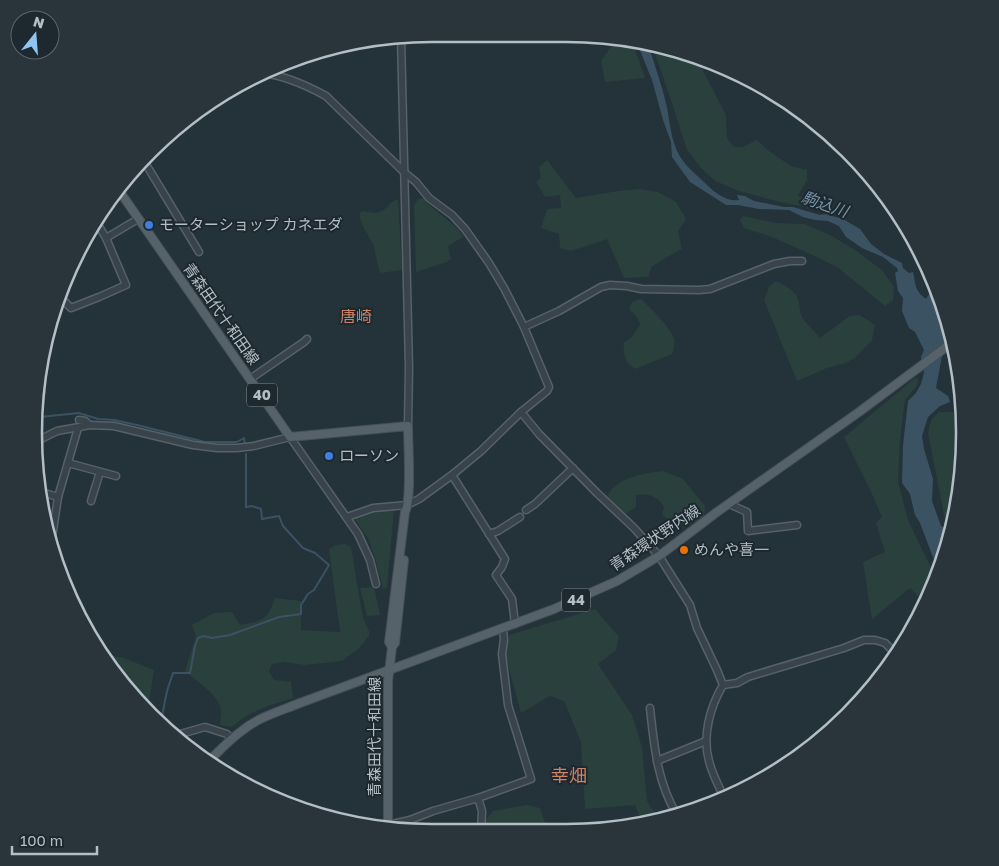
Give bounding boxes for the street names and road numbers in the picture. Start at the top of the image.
street label: 青森田代十和田線 [180,259,264,368]
road number: 40 [247,384,277,406]
street label: 青森環状野内線 [606,500,703,574]
road number: 44 [562,588,590,612]
street label: 青森田代十和田線 [365,677,383,797]

